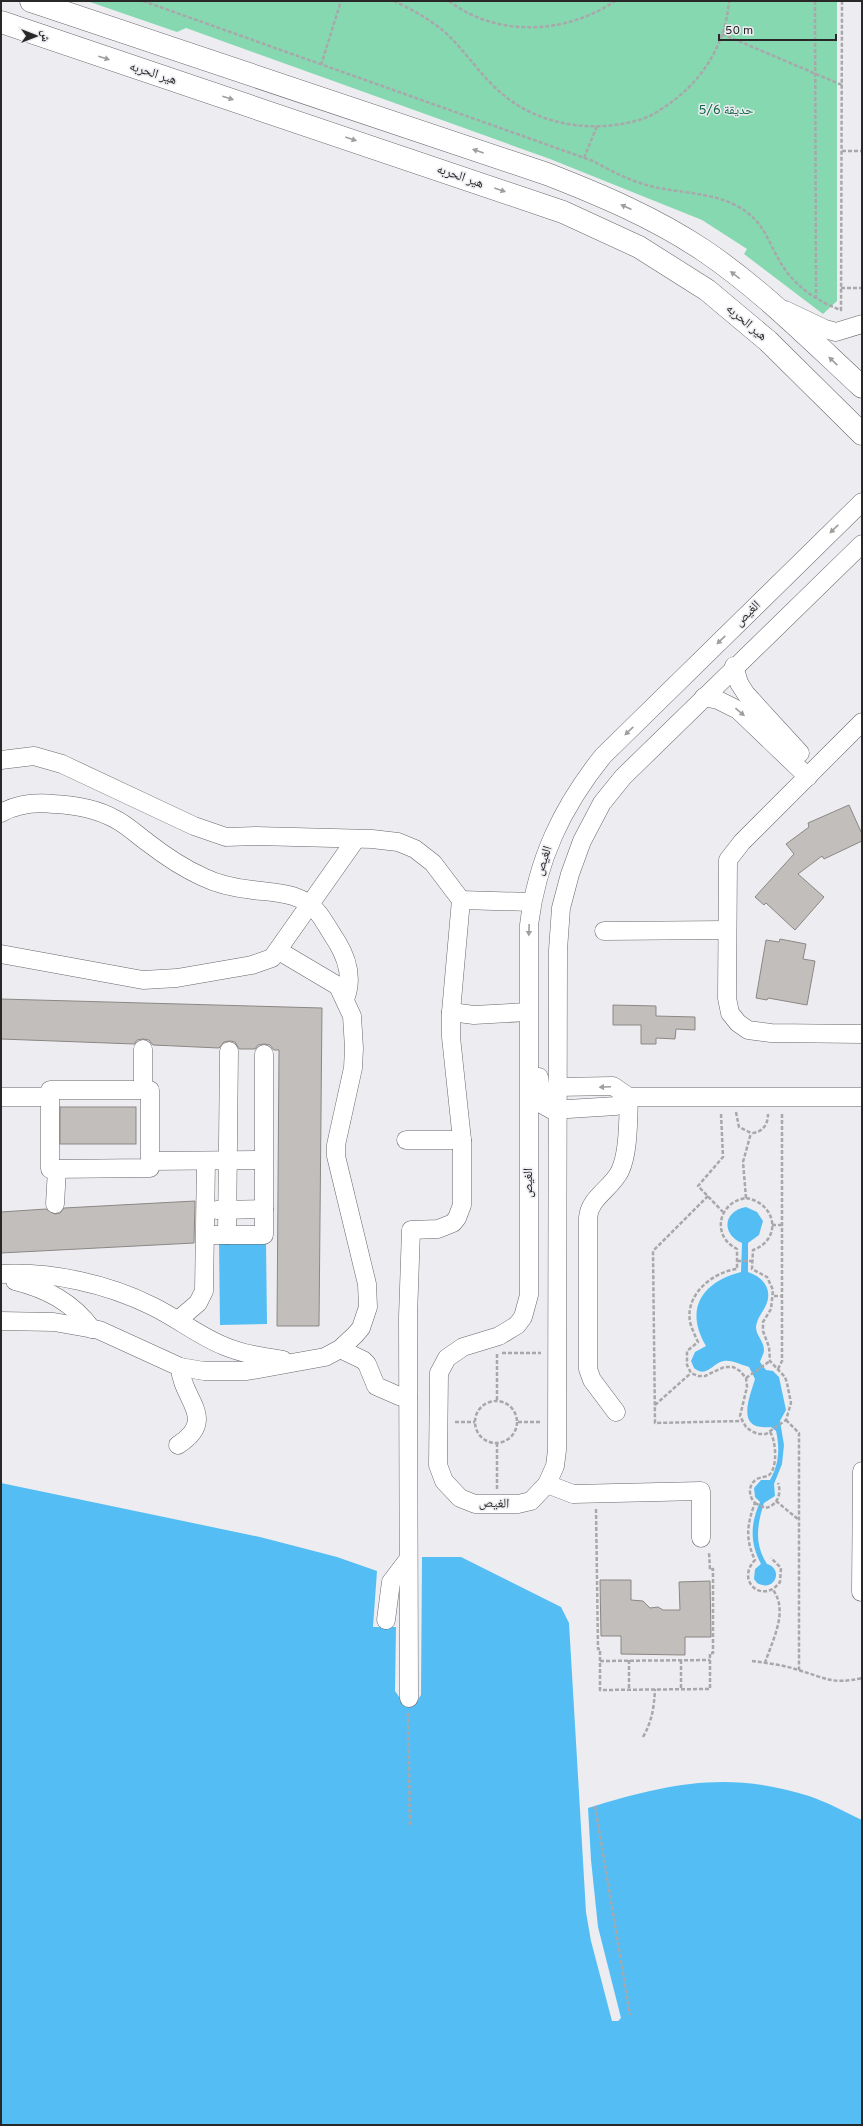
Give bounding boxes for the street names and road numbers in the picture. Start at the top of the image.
street label: هير الحربه [127,59,179,89]
street label: هير الحربه [434,161,486,193]
street label: هير الحربه [722,301,770,345]
street label: الغيص [732,598,764,630]
street label: الغيص [532,844,556,878]
street label: الغيص [521,1168,537,1198]
street label: الغيص [479,1495,509,1513]

